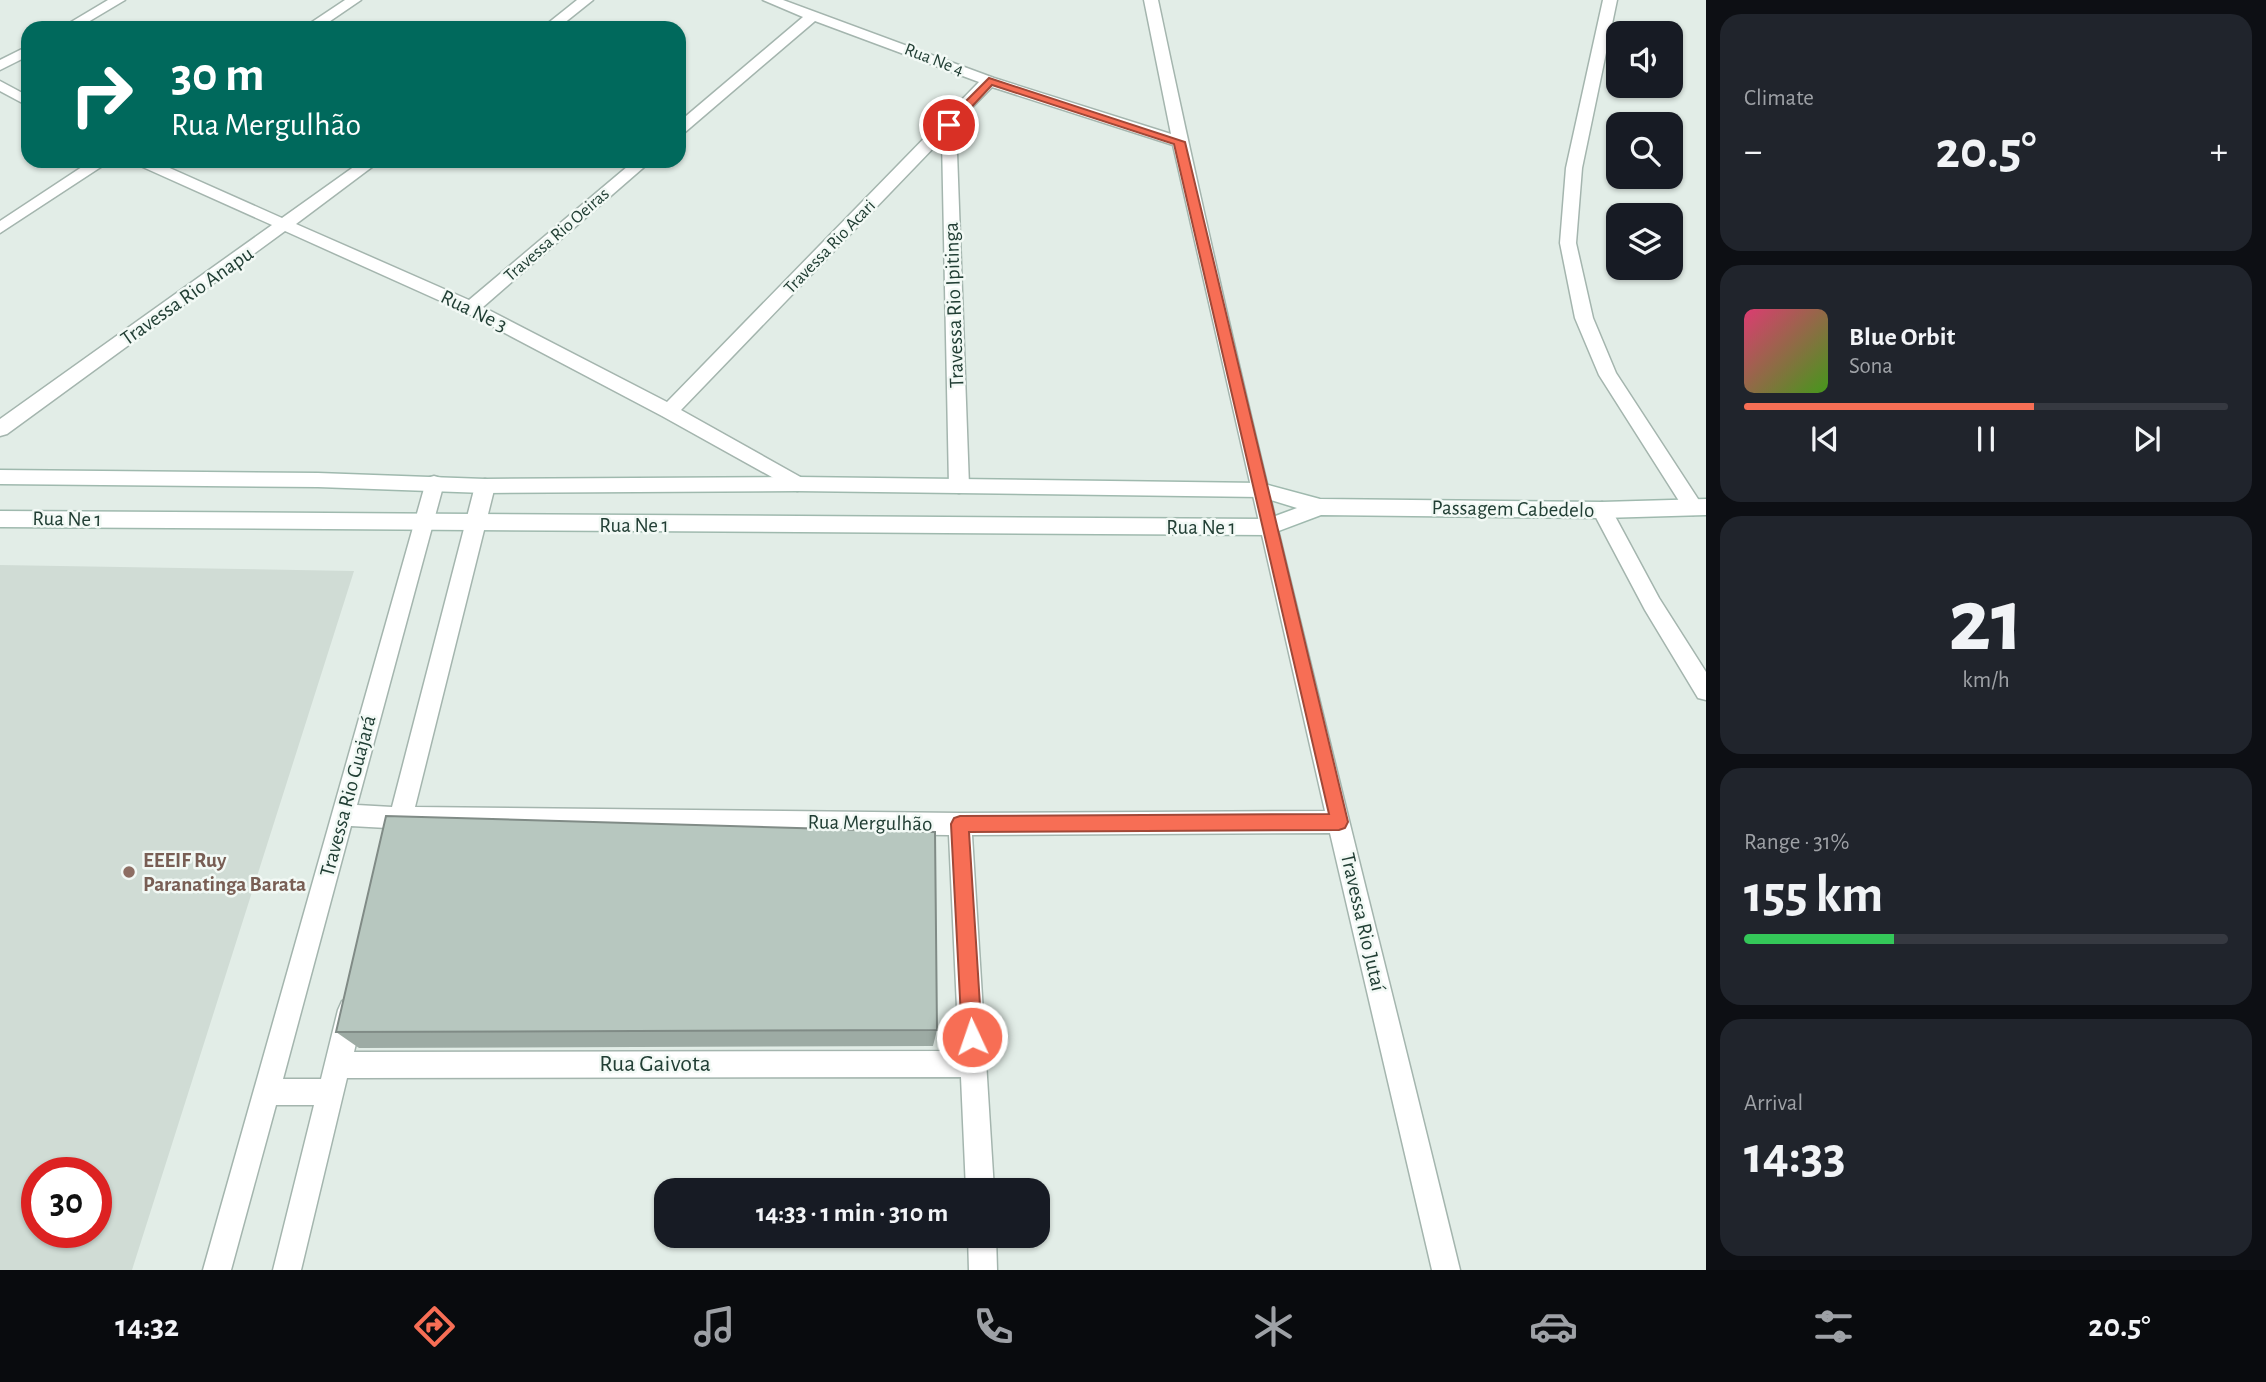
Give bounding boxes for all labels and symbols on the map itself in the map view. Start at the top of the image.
street label: Rua Ne 4 [902,40,966,80]
pin [919,95,979,155]
street label: Travessa Rio Oeiras [501,185,613,285]
street label: Travessa Rio Acari [781,197,879,297]
street label: Travessa Rio Ipitinga [941,221,967,388]
street label: Travessa Rio Anapu [117,242,257,349]
street label: Rua Ne 3 [438,286,510,336]
street label: Passagem Cabedelo [1432,497,1594,521]
street label: Rua Ne 1 [32,508,102,530]
street label: Rua Ne 1 [599,515,669,536]
street label: Rua Ne 1 [1166,517,1236,538]
street label: Travessa Rio Guajará [316,713,380,879]
street label: Rua Mergulhão [807,811,933,835]
place label: EEEIF Ruy Paranatinga Barata [143,850,306,895]
street label: Travessa Rio Jutaí [1337,851,1389,994]
marker: EEEIF Ruy Paranatinga Barata [121,864,137,880]
position arrow [935,1000,1009,1074]
street label: Rua Gaivota [599,1052,711,1076]
speed limit sign: 30 [21,1157,112,1248]

